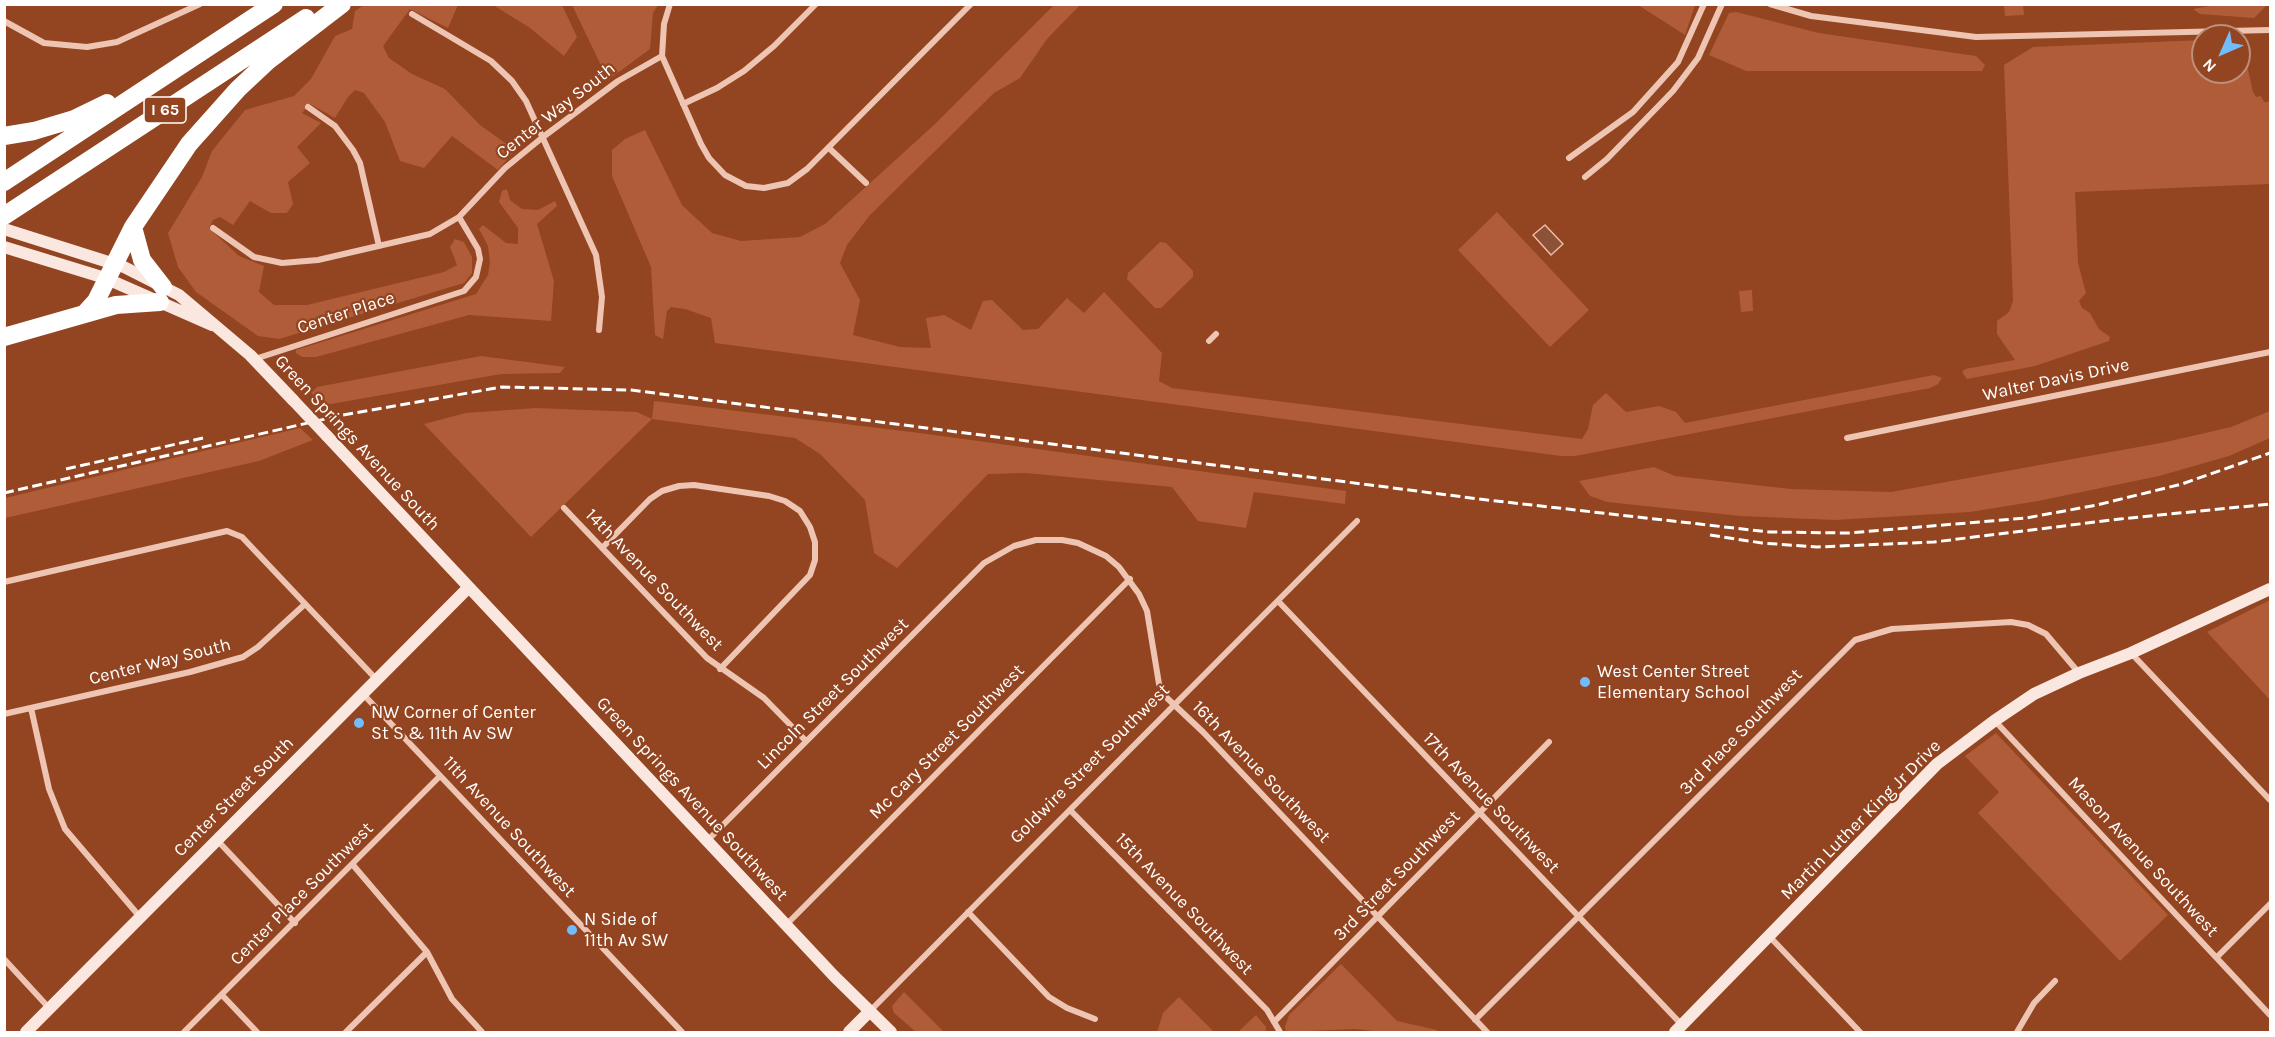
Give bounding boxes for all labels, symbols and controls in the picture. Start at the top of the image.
north arrow [2191,24,2251,84]
text: N [2199,55,2220,76]
street label: Center Way South [492,58,620,164]
road number: I 65 [144,97,186,123]
street label: Center Place [294,287,398,339]
street label: Green Springs Avenue South [270,351,444,535]
street label: Walter Davis Drive [1981,354,2131,406]
street label: 14th Avenue Southwest [581,504,727,656]
street label: Lincoln Street Southwest [753,614,913,774]
street label: Center Way South [87,634,233,690]
street label: Mc Cary Street Southwest [865,660,1029,824]
place label: West Center Street Elementary School [1597,661,1750,704]
street label: 3rd Place Southwest [1675,664,1807,800]
marker: West Center Street Elementary School [1578,675,1592,689]
street label: Goldwire Street Southwest [1006,680,1174,848]
street label: Green Springs Avenue Southwest [592,693,792,905]
street label: 16th Avenue Southwest [1187,696,1335,848]
place label: NW Corner of Center St S & 11th Av SW [371,702,536,744]
marker: NW Corner of Center St S & 11th Av SW [352,716,366,730]
street label: 17th Avenue Southwest [1418,728,1564,878]
street label: Center Street South [169,732,299,862]
street label: Martin Luther King Jr Drive [1776,735,1946,905]
street label: 11th Avenue Southwest [438,752,580,902]
street label: Mason Avenue Southwest [2063,773,2223,941]
street label: 3rd Street Southwest [1329,806,1465,946]
street label: Center Place Southwest [226,818,378,970]
street label: 15th Avenue Southwest [1110,828,1258,980]
place label: N Side of 11th Av SW [584,909,668,952]
marker: N Side of 11th Av SW [565,923,579,937]

